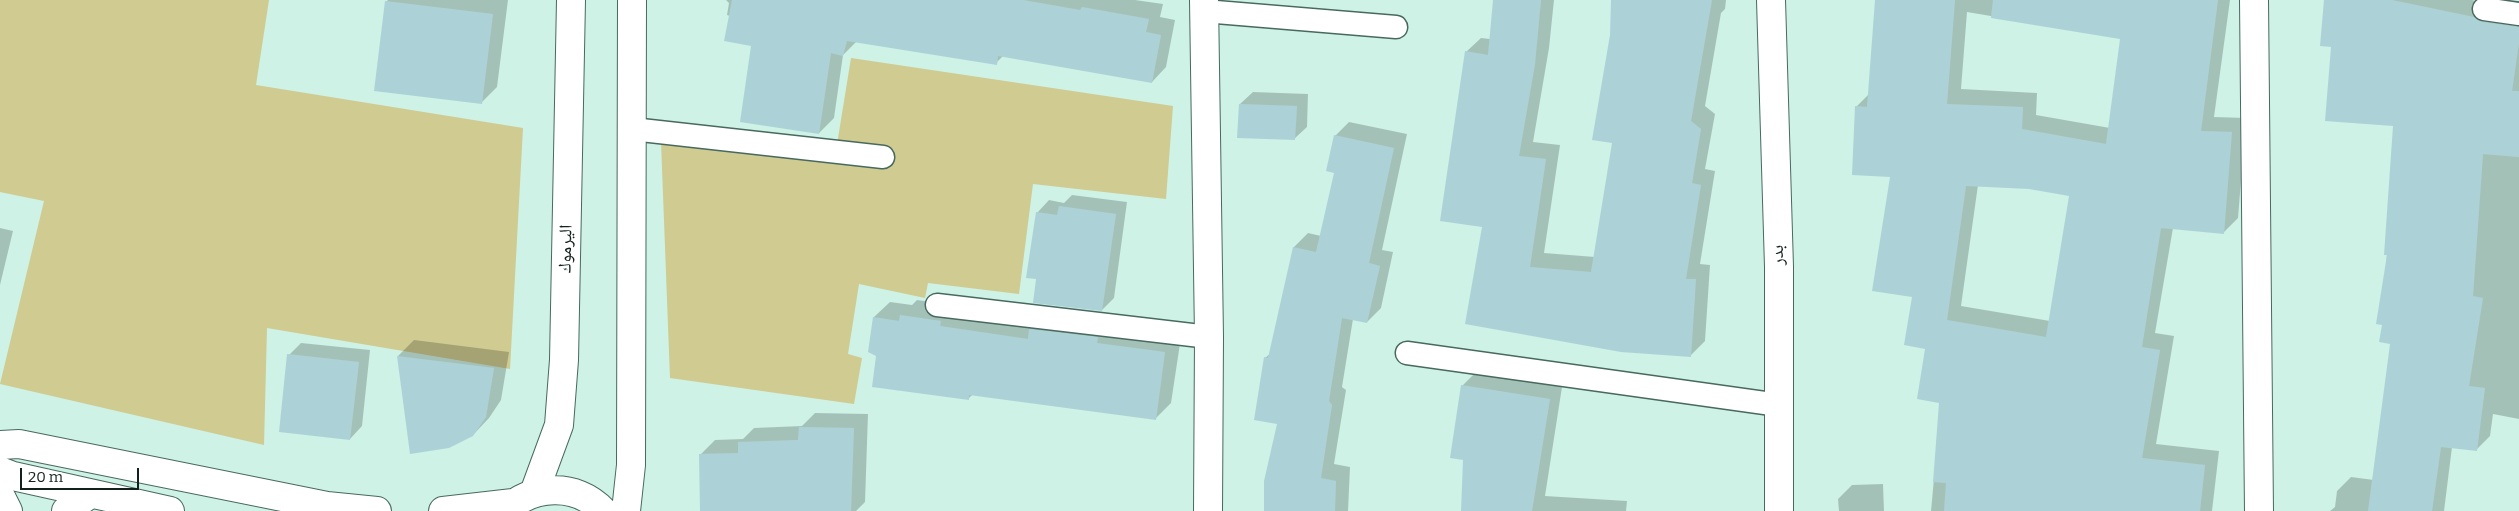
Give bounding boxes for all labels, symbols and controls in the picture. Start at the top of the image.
street label: اليرموك [555,225,577,273]
street label: بدر [1767,245,1789,265]
scale bar [22,458,141,490]
text: 20 m [28,468,63,486]

